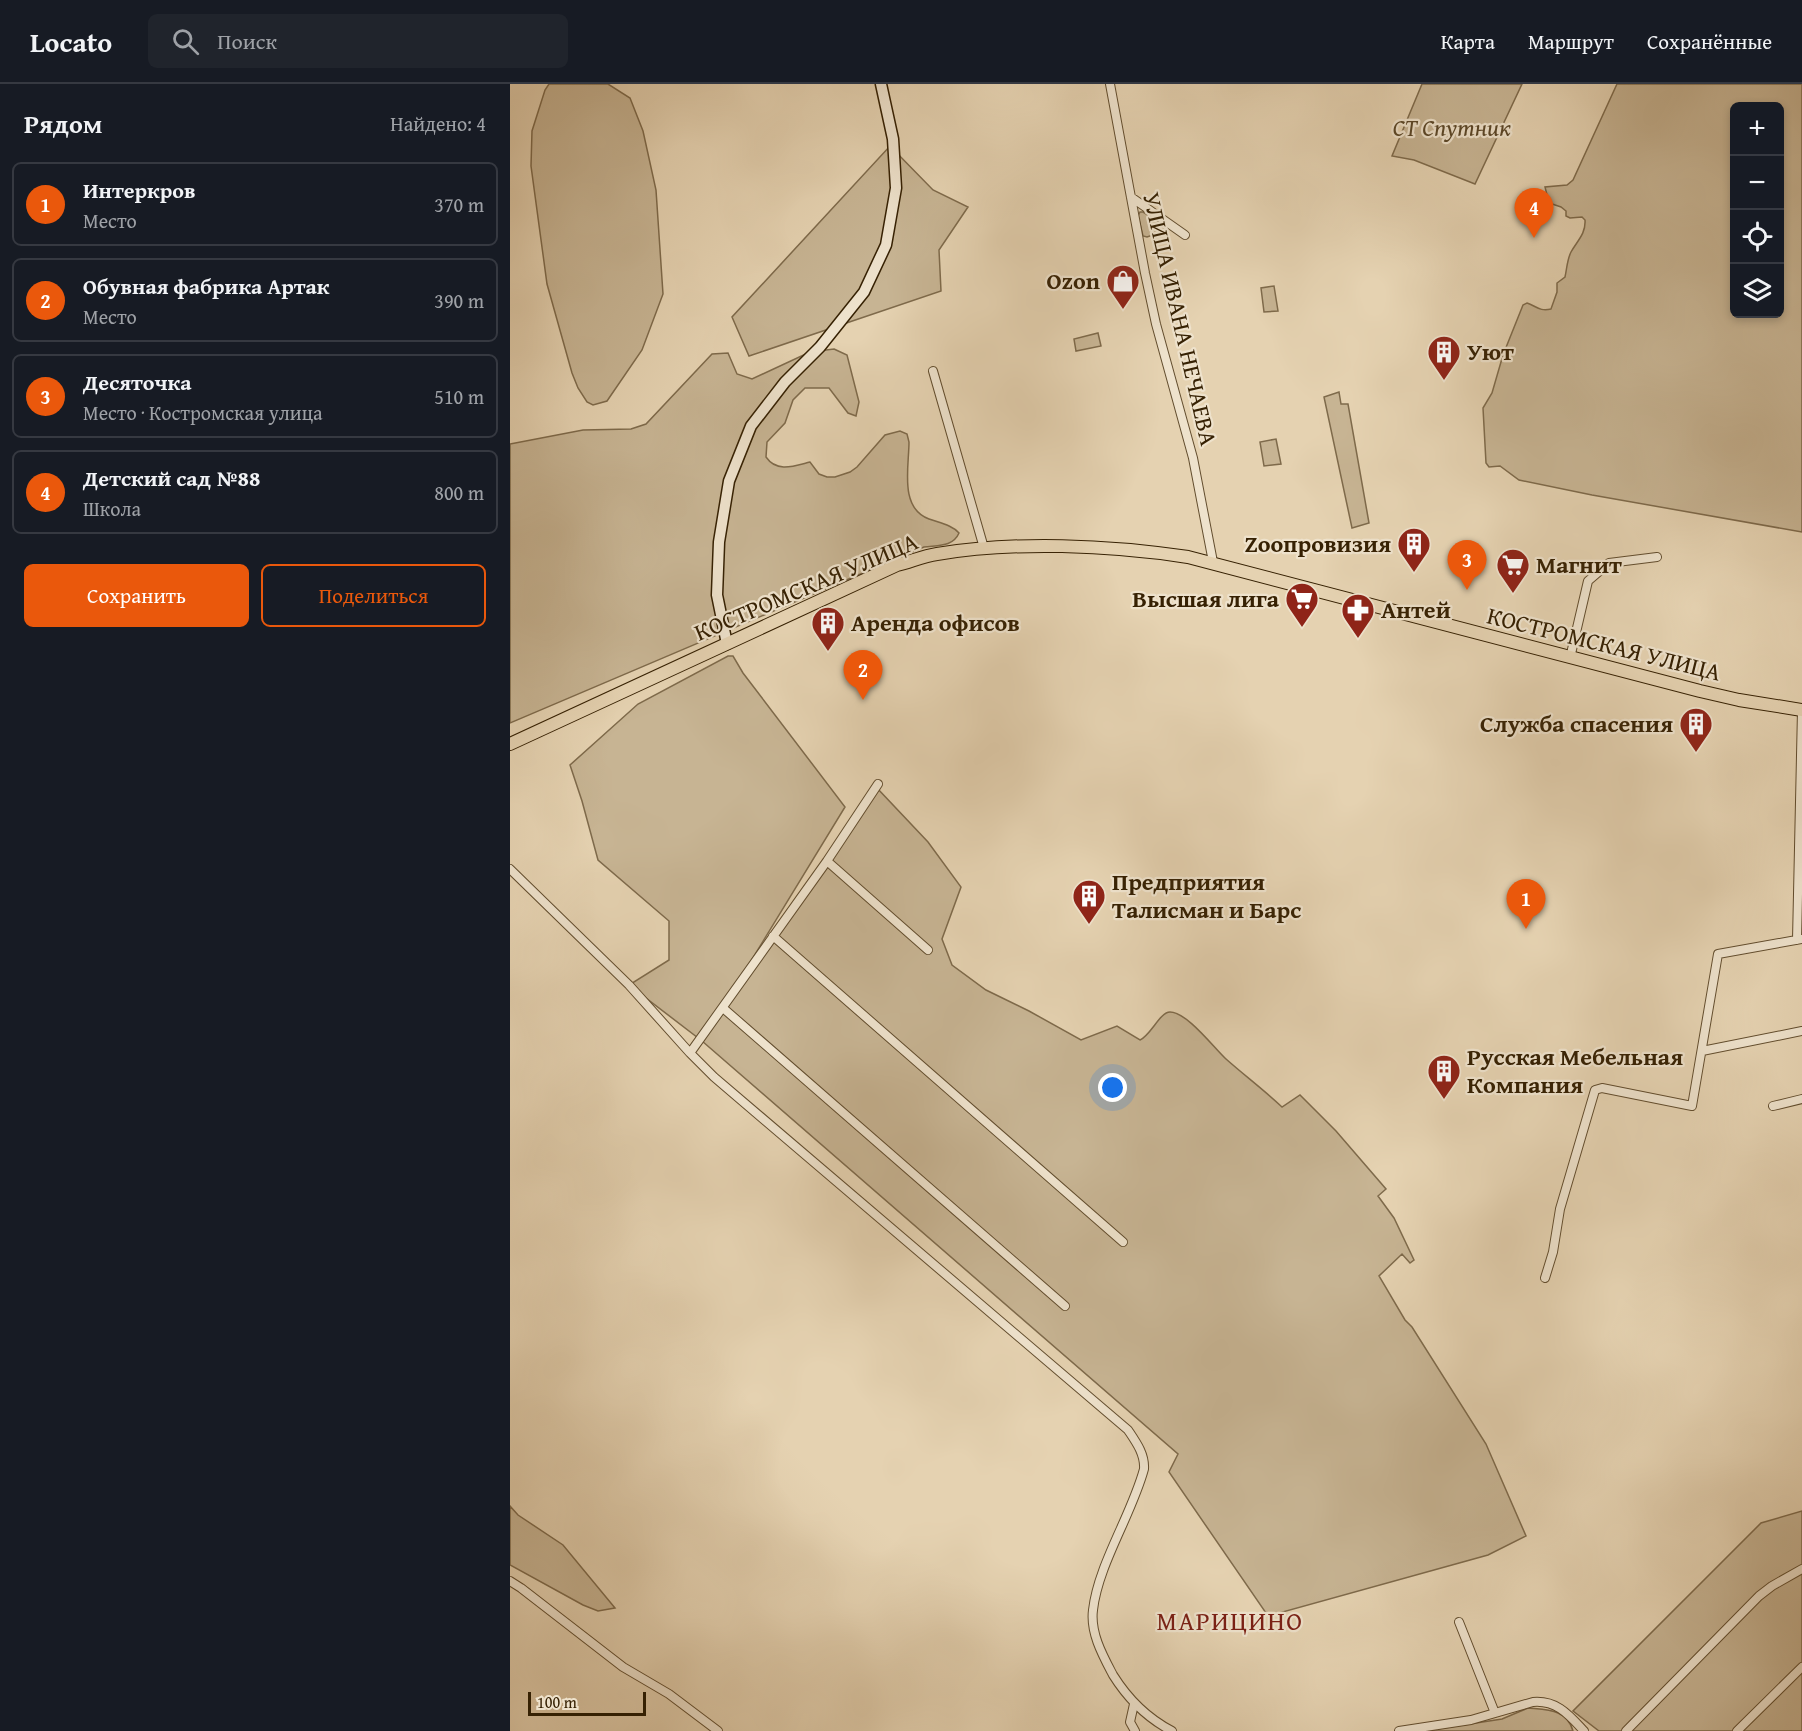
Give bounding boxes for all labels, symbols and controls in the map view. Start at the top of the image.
search box [148,14,568,68]
text: Locato [30,21,112,62]
icon: search [169,25,202,58]
text: Поиск [217,25,277,57]
text: Карта [1441,26,1495,57]
text: Маршрут [1528,26,1614,57]
text: Сохранённые [1647,26,1772,57]
map controls [1730,102,1784,318]
button: + [1730,102,1784,156]
text: Рядом [24,104,102,143]
text: Найдено: 4 [390,109,486,138]
park label: СТ Спутник [1393,110,1511,145]
button: − [1730,156,1784,210]
text: Интеркров [83,174,195,206]
pin: 4 [1514,188,1554,238]
street label: УЛИЦА ИВАНА НЕЧАЕВА [1134,189,1227,449]
text: 1 [40,190,51,219]
text: 370 m [434,190,484,219]
text: Место [83,206,137,235]
button: locate [1730,210,1784,264]
place label: Ozon [1047,263,1100,298]
shop icon: Ozon [1105,263,1141,310]
button: layers [1730,264,1784,318]
text: Обувная фабрика Артак [83,270,329,302]
text: 2 [40,286,51,315]
text: 390 m [434,286,484,315]
text: Место [83,302,137,331]
building icon: Уют [1426,334,1462,381]
place label: Уют [1467,334,1514,369]
text: Десяточка [83,366,191,398]
text: 3 [40,382,51,411]
text: 510 m [434,382,484,411]
text: Место · Костромская улица [83,398,323,427]
text: Детский сад №88 [83,462,260,494]
text: 4 [40,478,51,507]
text: 800 m [434,478,484,507]
text: Школа [83,494,141,523]
street label: КОСТРОМСКАЯ УЛИЦА [689,523,923,650]
place label: Zоопровизия [1245,526,1391,561]
building icon: Zоопровизия [1396,526,1432,573]
pin: 3 [1448,540,1486,590]
supermarket icon: Магнит [1495,547,1531,594]
place label: Магнит [1536,547,1622,582]
button: Сохранить [24,564,249,627]
button: Поделиться [261,564,486,627]
place label: Высшая лига [1132,581,1280,616]
supermarket icon: Высшая лига [1284,581,1320,628]
pharmacy icon: Антей [1340,592,1376,639]
place label: Антей [1381,592,1451,627]
street label: КОСТРОМСКАЯ УЛИЦА [1483,598,1725,690]
building icon: Аренда офисов [810,605,846,652]
place label: Аренда офисов [851,605,1020,640]
pin: 2 [844,650,882,700]
place label: Служба спасения [1480,706,1673,741]
building icon: Служба спасения [1678,706,1714,753]
place label: Предприятия Талисман и Барс [1112,864,1301,927]
building icon: Предприятия Талисман и Барс [1071,878,1107,925]
pin: 1 [1506,880,1546,929]
place label: Русская Мебельная Компания [1467,1039,1683,1102]
building icon: Русская Мебельная Компания [1426,1053,1462,1100]
your location [1098,1073,1127,1102]
district label: МАРИЦИНО [1156,1601,1304,1640]
scale bar [528,1689,646,1716]
text: 100 m [537,1690,577,1714]

